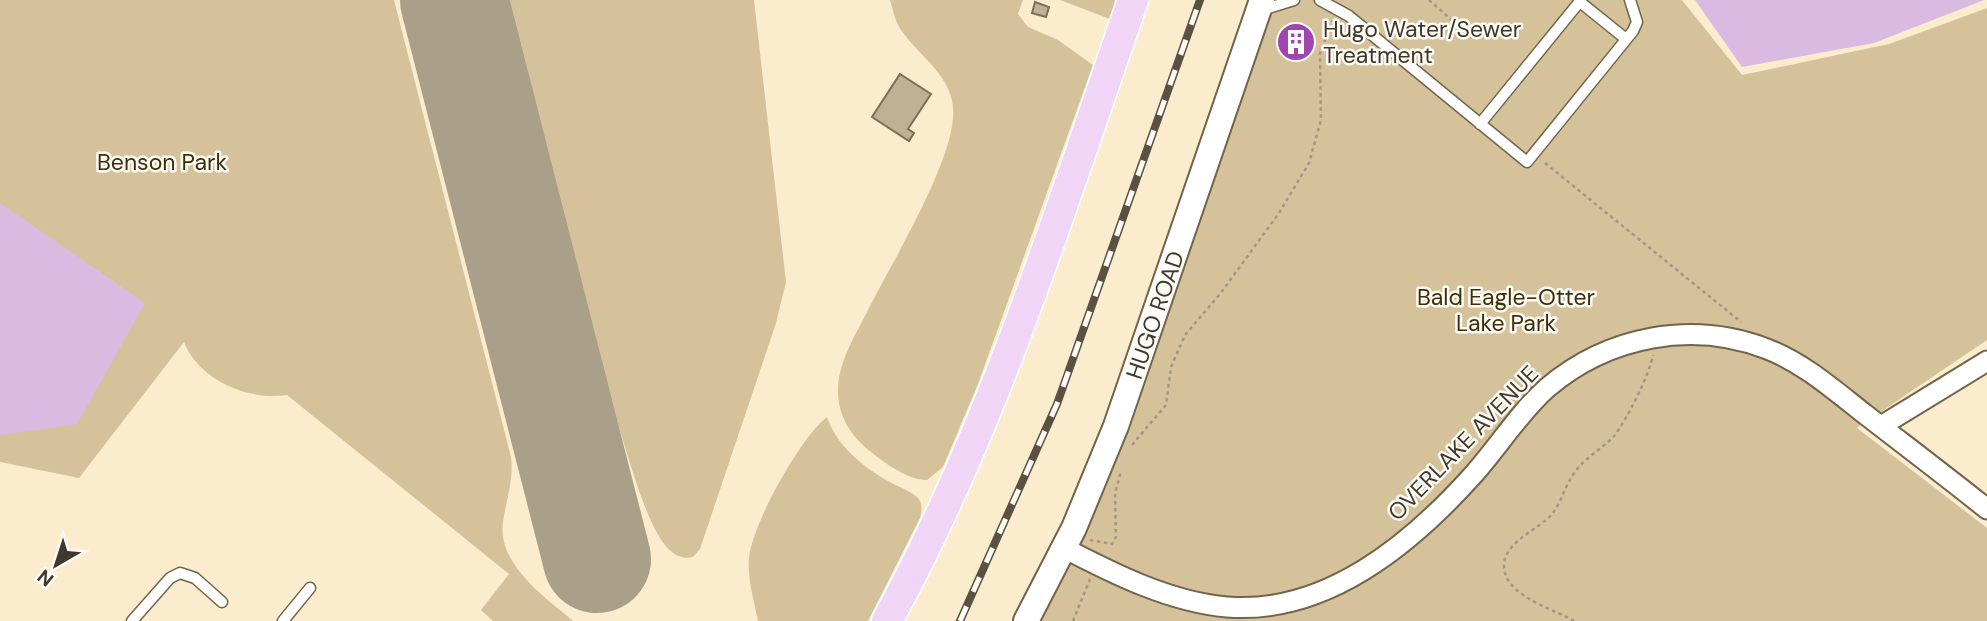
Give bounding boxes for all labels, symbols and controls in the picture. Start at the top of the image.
place label: Hugo Water/Sewer Treatment [1323,14,1521,70]
building icon: Hugo Water/Sewer Treatment [1275,21,1317,63]
park label: Benson Park [97,147,227,177]
street label: HUGO ROAD [1119,247,1191,383]
park label: Bald Eagle-Otter Lake Park [1417,282,1595,338]
street label: OVERLAKE AVENUE [1381,359,1545,527]
north arrow [21,530,91,600]
text: N [32,564,59,592]

